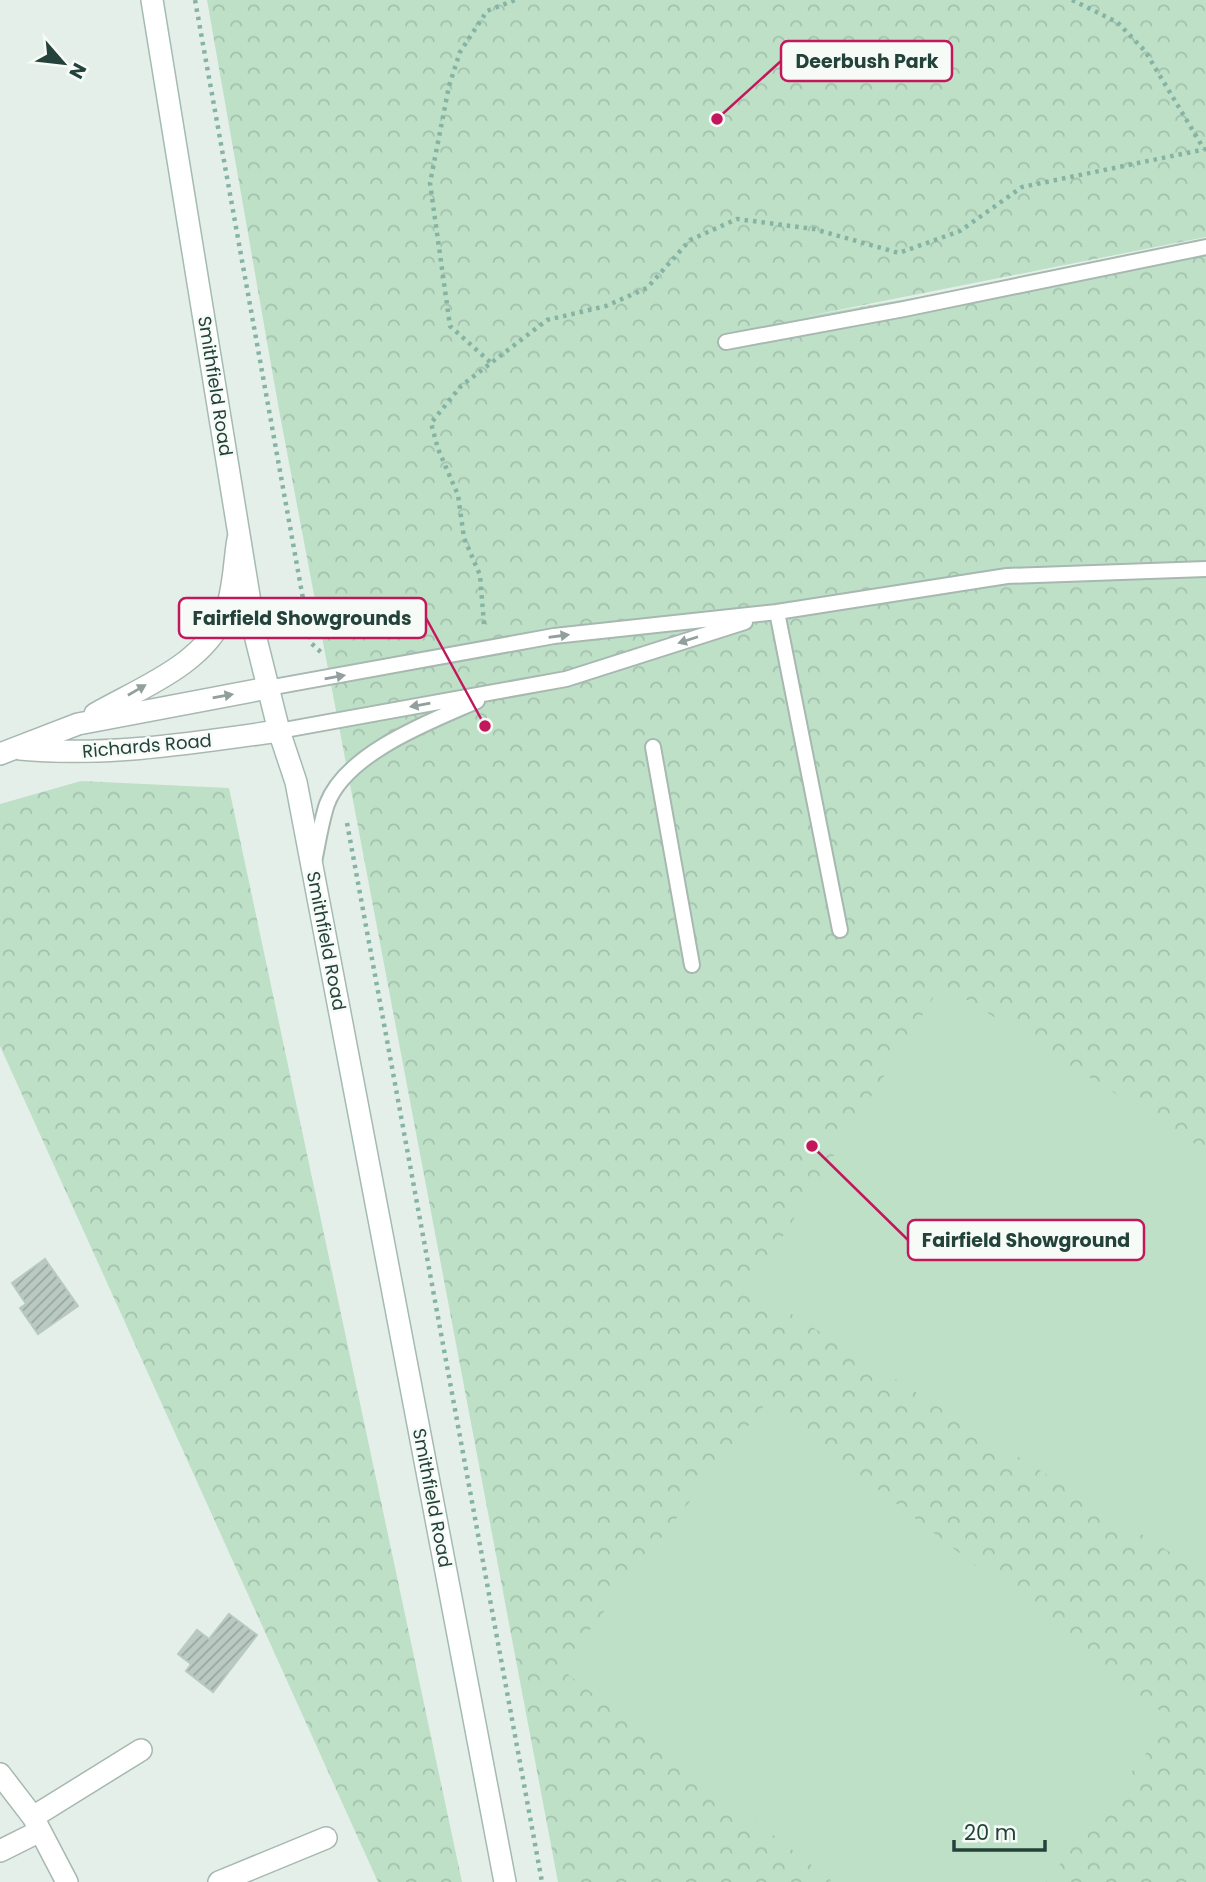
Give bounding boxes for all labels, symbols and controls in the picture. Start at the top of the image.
north arrow [28,28,98,98]
callout: Deerbush Park [781,41,952,81]
text: Deerbush Park [795,48,939,75]
text: N [62,58,93,83]
street label: Smithfield Road [192,314,239,458]
callout: Fairfield Showgrounds [179,598,426,638]
text: Fairfield Showgrounds [192,605,412,632]
one-way arrow [548,631,570,642]
one-way arrow [678,636,699,646]
one-way arrow [324,671,346,682]
one-way arrow [127,684,147,696]
one-way arrow [212,690,234,701]
one-way arrow [409,700,431,711]
street label: Richards Road [81,727,213,764]
street label: Smithfield Road [301,869,352,1013]
callout: Fairfield Showground [908,1220,1144,1260]
text: Fairfield Showground [922,1227,1130,1254]
street label: Smithfield Road [407,1426,458,1570]
scale bar [954,1808,1045,1852]
text: 20 m [964,1818,1017,1847]

